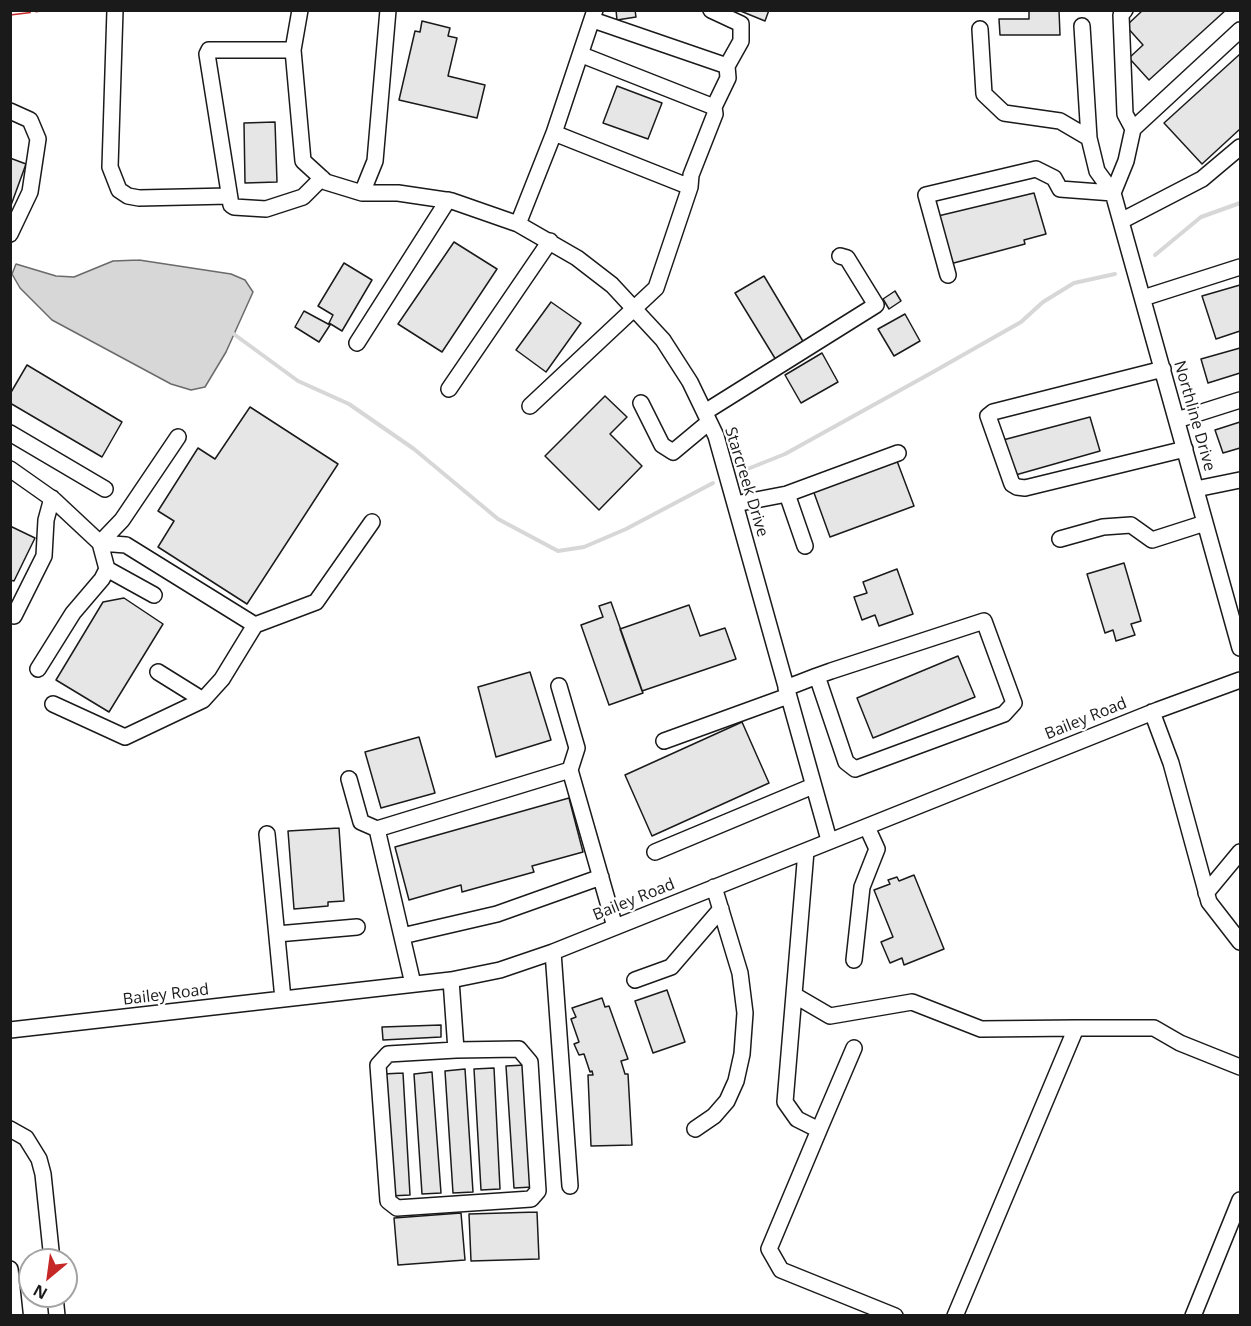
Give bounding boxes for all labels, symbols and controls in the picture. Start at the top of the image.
street label: Northline Drive [1169,359,1219,473]
street label: Starcreek Drive [720,425,772,539]
street label: Bailey Road [1042,694,1130,744]
street label: Bailey Road [590,875,678,925]
street label: Bailey Road [122,980,210,1010]
north arrow [18,1248,78,1308]
text: N [29,1279,51,1305]

